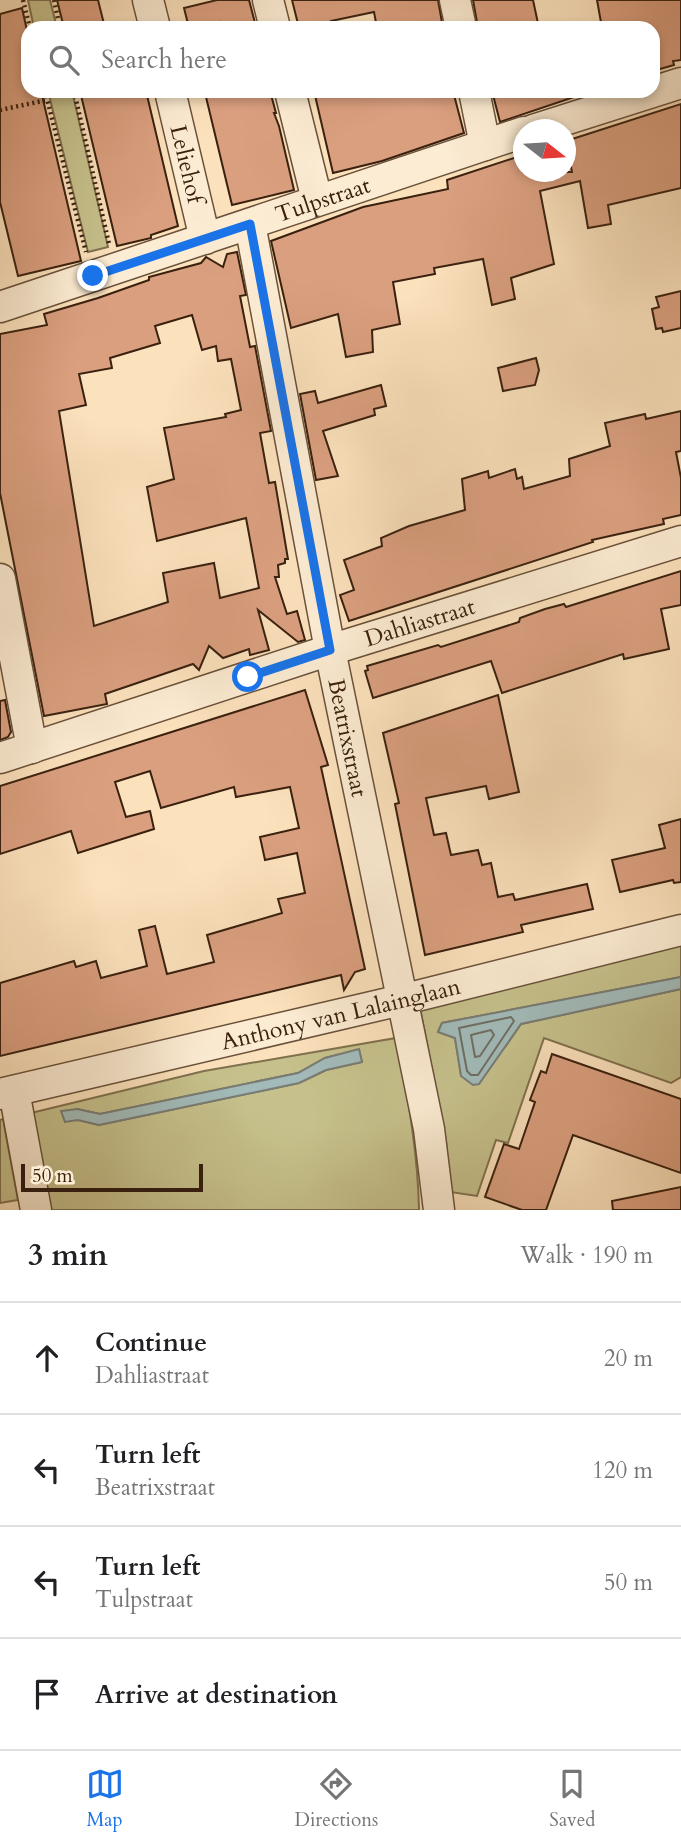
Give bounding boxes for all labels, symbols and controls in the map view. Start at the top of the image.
search box [21,21,660,98]
icon: search [45,41,83,79]
text: Search here [101,42,227,77]
north arrow [513,119,576,182]
street label: Leliehof [163,122,212,210]
street label: Tulpstraat [271,169,374,230]
route end [77,260,108,291]
street label: Dahliastraat [360,590,479,654]
route start [232,661,263,692]
street label: Beatrixstraat [321,676,375,800]
street label: Anthony van Lalainglaan [218,970,464,1057]
scale bar [21,1161,203,1193]
text: 50 m [32,1163,73,1189]
text: 3 min [28,1235,108,1276]
text: Walk · 190 m [520,1240,653,1271]
text: Continue [95,1325,207,1360]
icon: ahead [28,1339,66,1377]
text: 20 m [604,1343,653,1374]
text: Dahliastraat [95,1360,209,1391]
text: Turn left [95,1437,200,1472]
icon: left [28,1451,66,1489]
text: 120 m [592,1455,653,1486]
text: Beatrixstraat [95,1472,215,1503]
text: Turn left [95,1549,200,1584]
icon: left [28,1563,66,1601]
text: 50 m [604,1567,653,1598]
text: Tulpstraat [95,1584,193,1615]
icon: arrive [28,1675,66,1713]
text: Arrive at destination [95,1677,338,1712]
tab: Map [86,1765,124,1833]
tab: Directions [295,1765,378,1833]
tab: Saved [549,1765,595,1833]

